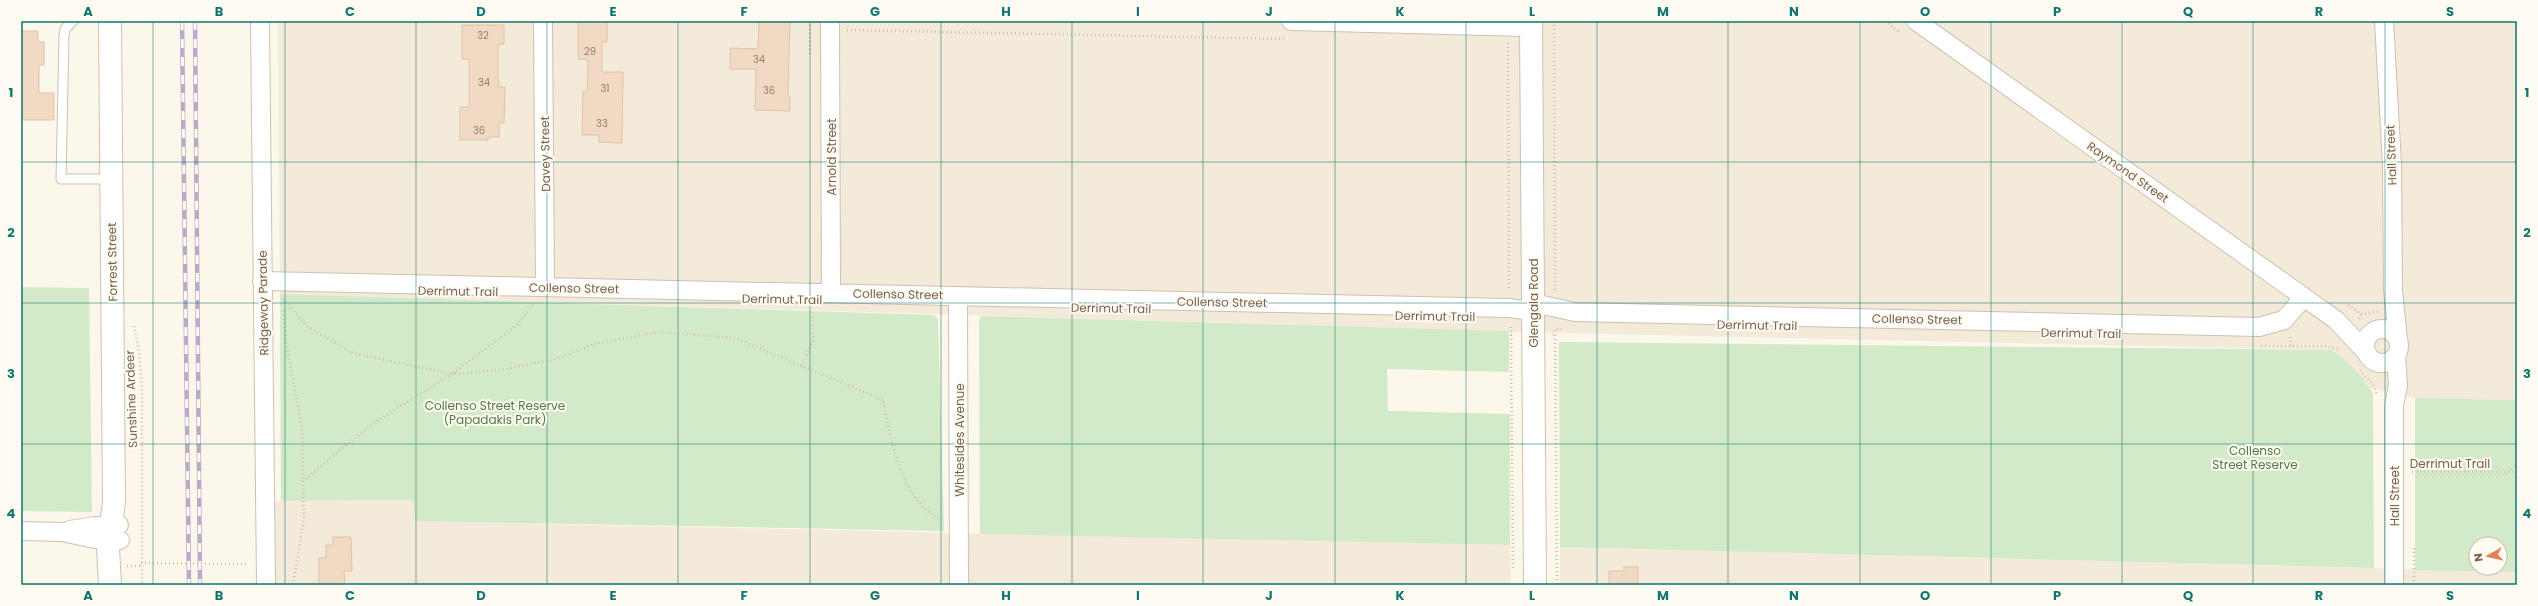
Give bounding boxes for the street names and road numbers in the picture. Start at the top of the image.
street label: Davey Street [536,116,554,192]
street label: Arnold Street [823,118,840,196]
street label: Hall Street [2381,124,2401,186]
street label: Raymond Street [2084,137,2172,207]
street label: Forrest Street [103,222,121,302]
street label: Ridgeway Parade [254,250,272,356]
street label: Glengala Road [1525,258,1542,348]
street label: Collenso Street [529,279,619,297]
street label: Derrimut Trail [418,282,498,300]
street label: Collenso Street [853,285,943,303]
street label: Derrimut Trail [742,290,822,308]
street label: Collenso Street [1177,293,1267,311]
street label: Derrimut Trail [1071,299,1151,317]
street label: Derrimut Trail [1395,307,1475,325]
street label: Collenso Street [1872,310,1962,328]
street label: Derrimut Trail [1717,316,1797,334]
street label: Derrimut Trail [2041,324,2121,342]
street label: Sunshine Ardeer [121,349,141,448]
street label: Whitesides Avenue [951,383,968,497]
street label: Derrimut Trail [2410,455,2490,472]
street label: Hall Street [2386,466,2403,526]

